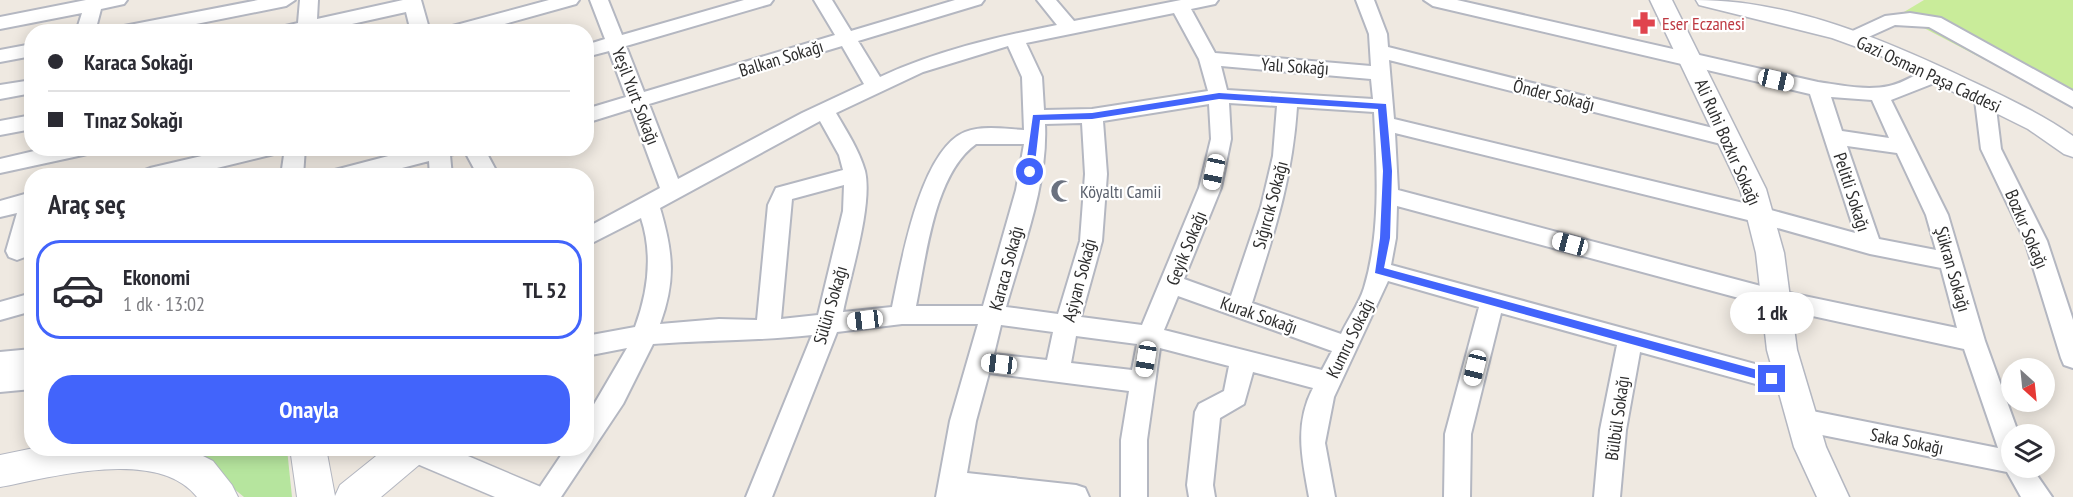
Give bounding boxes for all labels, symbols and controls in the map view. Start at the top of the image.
pharmacy icon: Eser Eczanesi [1631,10,1657,36]
place label: Eser Eczanesi [1662,12,1745,35]
street label: Gazi Osman Paşa Caddesi [1853,30,2005,118]
street label: Balkan Sokağı [736,34,826,82]
street label: Yeşil Yurt Sokağı [607,44,665,148]
text: Karaca Sokağı [84,48,193,76]
street label: Yalı Sokağı [1260,52,1330,80]
car [1756,67,1796,93]
street label: Önder Sokağı [1511,74,1597,116]
street label: Ali Ruhi Bozkır Sokağı [1690,75,1766,209]
text: Tınaz Sokağı [84,106,183,134]
street label: Pelitli Sokağı [1828,150,1876,234]
car [1201,153,1227,191]
route start [1016,158,1043,185]
street label: Sığırcık Sokağı [1247,158,1293,252]
mosque icon: Köyaltı Camii [1049,178,1075,204]
place label: Köyaltı Camii [1080,180,1161,203]
street label: Bozkır Sokağı [2000,186,2054,272]
text: Araç seç [48,187,126,221]
street label: Geyik Sokağı [1161,207,1211,289]
street label: Karaca Sokağı [984,223,1028,313]
street label: Şükran Sokağı [1930,224,1976,314]
car [1550,231,1590,257]
street label: Aşiyan Sokağı [1057,236,1101,324]
icon: car [51,263,105,317]
text: Ekonomi [123,263,190,291]
street label: Sülün Sokağı [808,263,852,347]
text: TL 52 [523,276,567,304]
text: 1 dk · 13:02 [123,291,205,317]
street label: Kurak Sokağı [1217,291,1301,339]
callout: 1 dk [1730,292,1814,334]
street label: Kumru Sokağı [1321,294,1379,382]
text: 1 dk [1757,300,1787,326]
car [846,309,884,331]
car [1134,340,1158,378]
car [1462,348,1488,388]
car [980,353,1018,375]
north arrow [2001,358,2055,412]
map controls [2001,358,2055,478]
route end [1758,365,1785,392]
street label: Bülbül Sokağı [1600,374,1634,462]
button: Onayla [48,375,570,444]
street label: Saka Sokağı [1868,423,1946,459]
button: layers [2001,424,2055,478]

